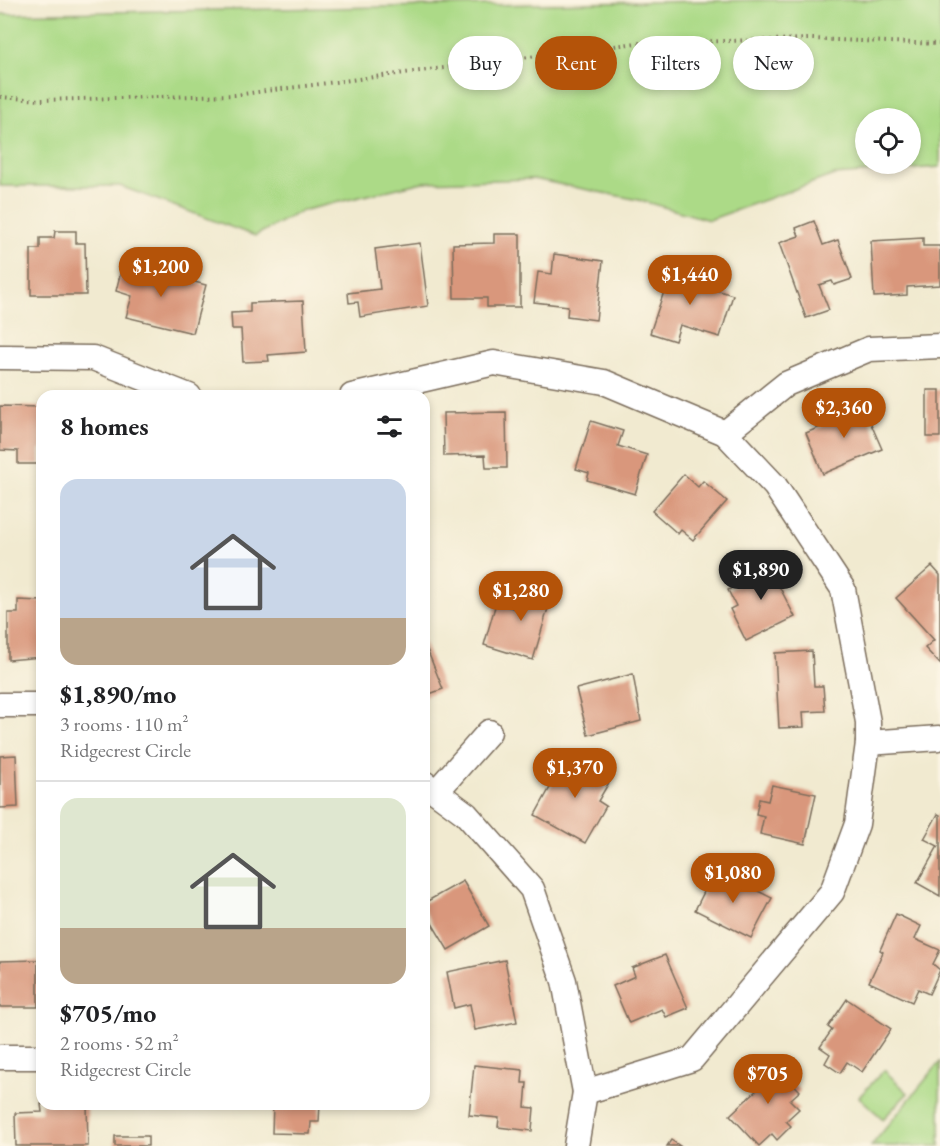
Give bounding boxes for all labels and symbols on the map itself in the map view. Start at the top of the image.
pin: $1,200 [112,247,210,298]
pin: $1,440 [641,255,739,306]
pin: $2,360 [795,388,893,439]
pin: $1,890 [712,550,810,601]
pin: $1,280 [472,571,570,622]
pin: $1,370 [526,748,624,799]
pin: $1,080 [684,853,782,904]
pin: $705 [732,1054,804,1105]

